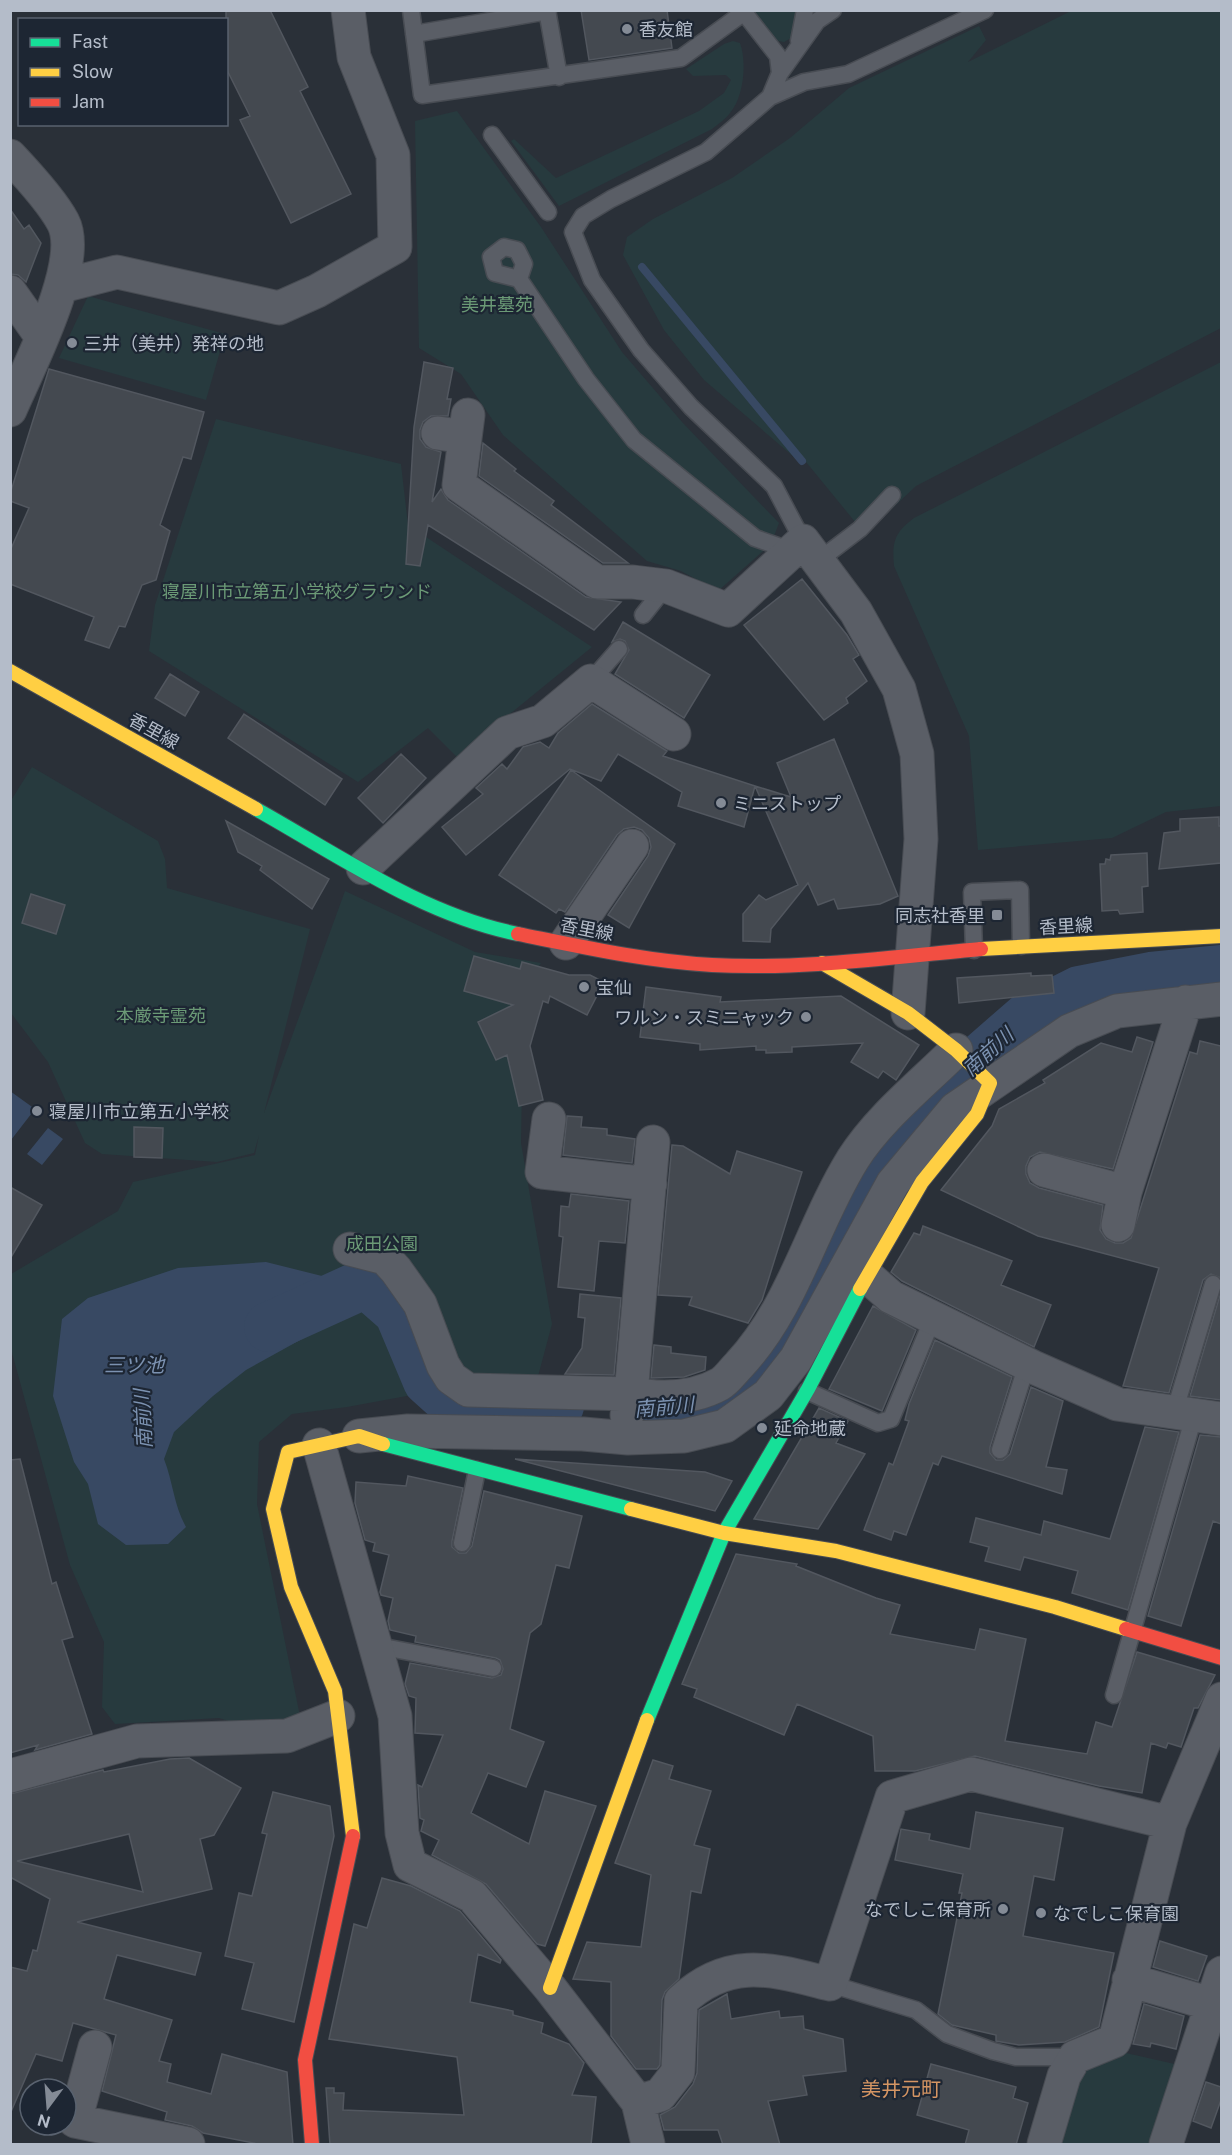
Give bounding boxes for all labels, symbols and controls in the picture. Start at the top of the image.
legend [18,18,228,126]
place label: 香友館 [639,19,693,40]
marker: 香友館 [620,22,634,36]
text: Fast [72,31,108,52]
text: Slow [72,61,113,82]
text: Jam [72,91,105,112]
park label: 美井墓苑 [461,294,533,315]
place label: 三井（美井）発祥の地 [84,333,264,354]
marker: 三井（美井）発祥の地 [65,336,79,350]
park label: 寝屋川市立第五小学校グラウンド [162,581,432,602]
street label: 香里線 [125,709,183,753]
place label: ミニストップ [733,793,841,814]
marker: ミニストップ [714,796,728,810]
place label: 同志社香里 [895,905,985,926]
marker: 同志社香里 [990,908,1004,922]
street label: 香里線 [558,914,616,944]
street label: 香里線 [1038,914,1094,938]
place label: 宝仙 [596,977,632,998]
marker: 宝仙 [577,980,591,994]
park label: 本厳寺霊苑 [116,1005,206,1026]
place label: ワルン・スミニャック [614,1007,794,1028]
marker: ワルン・スミニャック [799,1010,813,1024]
water label: 南前川 [958,1022,1020,1081]
place label: 寝屋川市立第五小学校 [49,1101,229,1122]
marker: 寝屋川市立第五小学校 [30,1104,44,1118]
park label: 成田公園 [346,1233,418,1254]
water label: 三ツ池 [104,1353,166,1377]
water label: 南前川 [129,1386,157,1450]
water label: 南前川 [633,1392,697,1422]
place label: 延命地蔵 [774,1418,846,1439]
marker: 延命地蔵 [755,1421,769,1435]
place label: なでしこ保育所 [865,1899,991,1920]
marker: なでしこ保育所 [996,1902,1010,1916]
place label: なでしこ保育園 [1053,1903,1179,1924]
marker: なでしこ保育園 [1034,1906,1048,1920]
north arrow [18,2077,78,2137]
district label: 美井元町 [861,2077,941,2101]
text: N [35,2110,53,2132]

